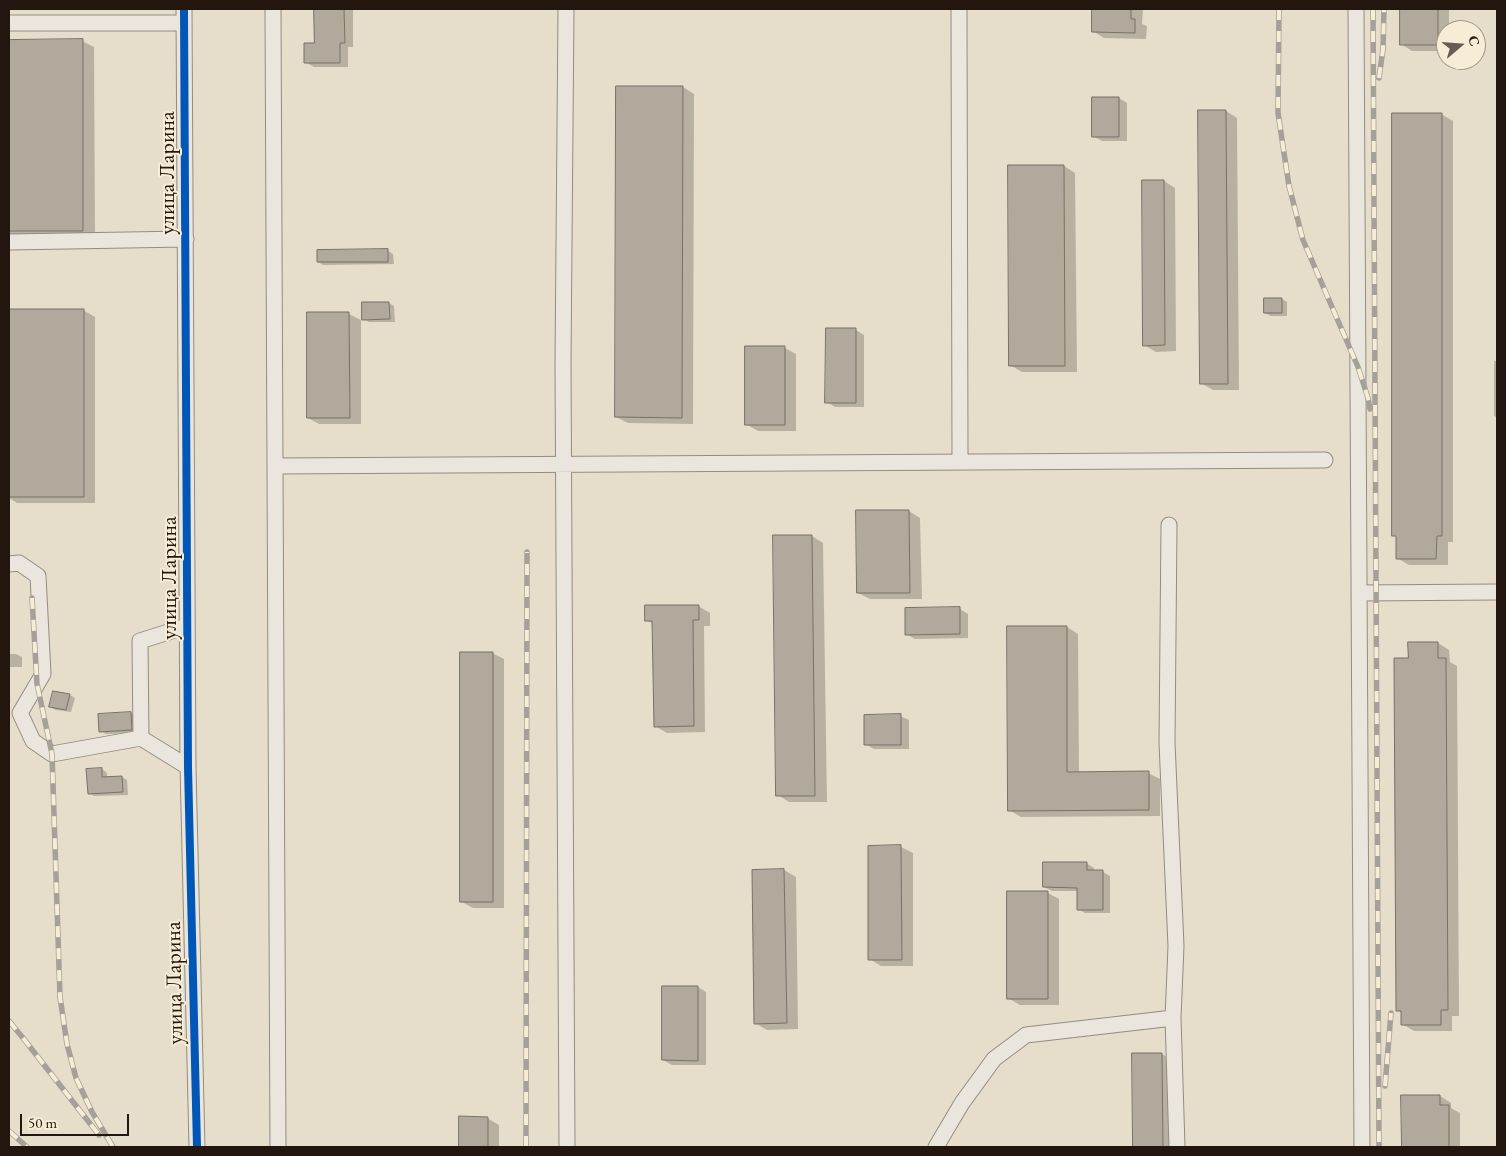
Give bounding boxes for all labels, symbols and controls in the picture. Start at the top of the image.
north arrow [1436,20,1486,70]
text: С [1464,33,1484,48]
street label: улица Ларина [155,111,181,235]
street label: улица Ларина [157,516,183,640]
street label: улица Ларина [161,921,189,1045]
scale bar [22,1104,131,1136]
text: 50 m [28,1113,57,1132]

